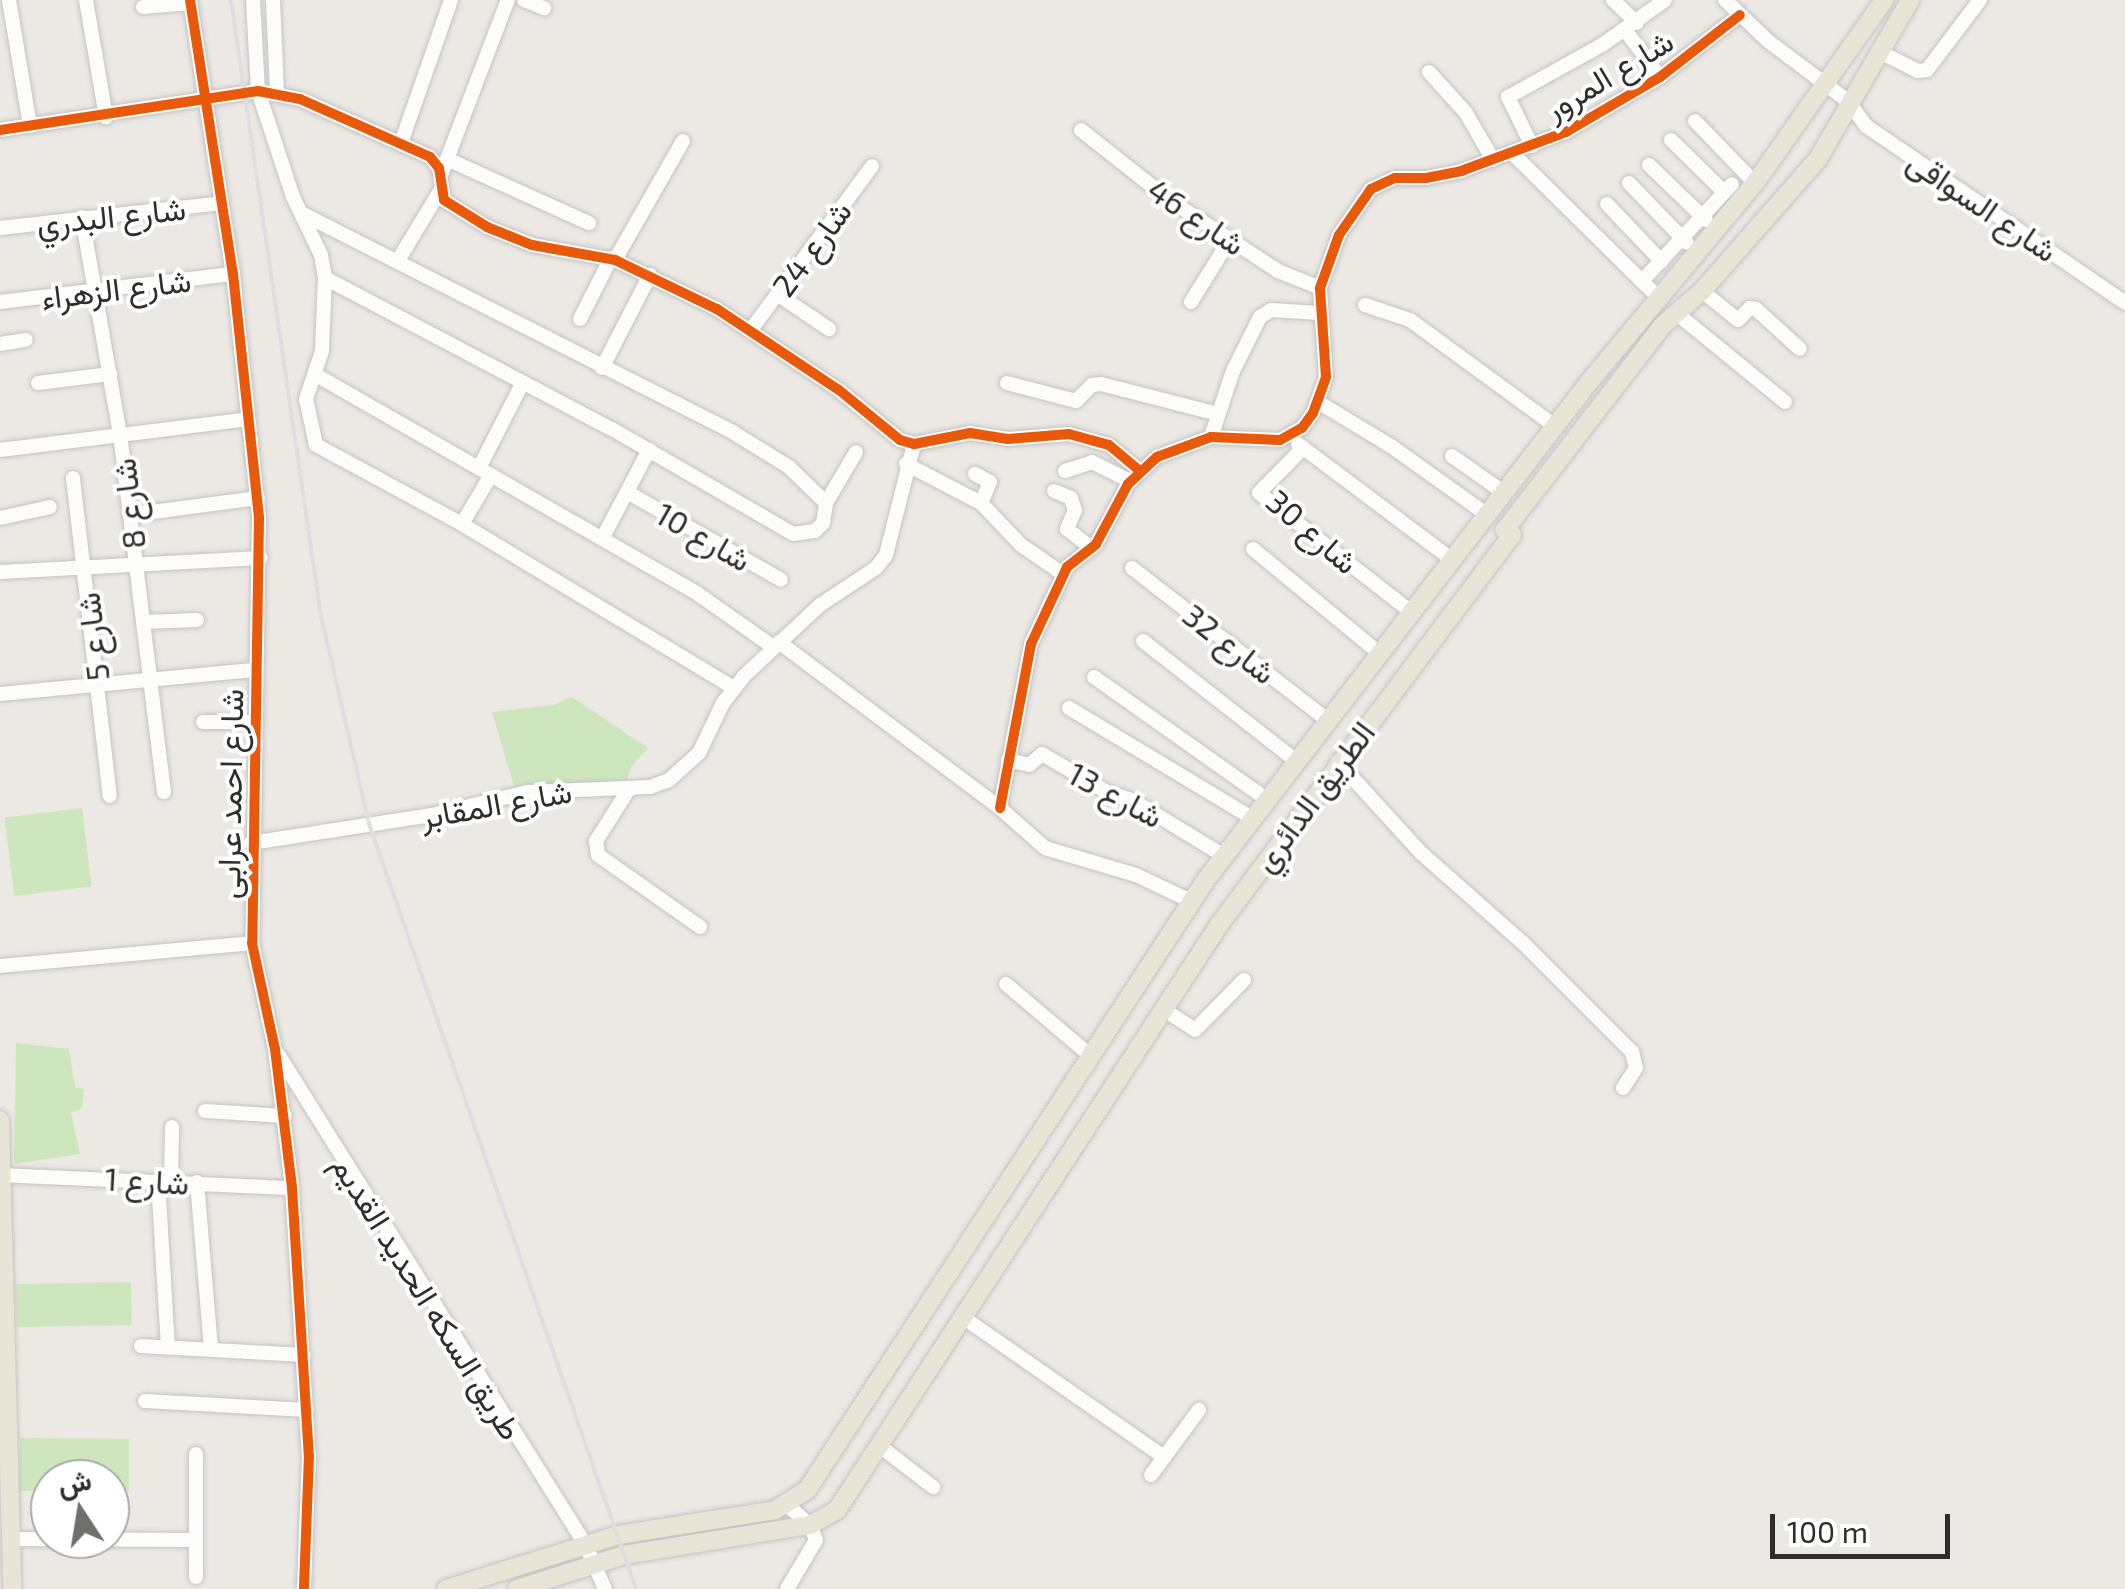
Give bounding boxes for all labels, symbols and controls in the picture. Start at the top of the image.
street label: شارع المرور [1537,21,1679,127]
street label: شارع السواقى [1901,141,2065,269]
street label: شارع 46 [1141,169,1253,263]
street label: شارع البدري [35,188,187,242]
street label: شارع 24 [763,193,859,303]
street label: شارع الزهراء [39,260,193,316]
street label: شارع 8 [103,457,153,551]
street label: شارع 30 [1259,481,1367,581]
street label: شارع 10 [650,493,758,579]
street label: شارع 5 [68,591,116,683]
street label: شارع 32 [1176,595,1284,691]
street label: شارع احمد عرابى [208,689,250,899]
street label: الطريق الدائري [1244,713,1382,879]
street label: شارع 13 [1062,753,1170,835]
street label: شارع المقابر [418,771,574,835]
street label: طريق السكه الحديد القديم [325,1148,531,1446]
street label: شارع 1 [104,1159,190,1201]
north arrow [30,1459,130,1559]
text: ش [54,1461,94,1502]
scale bar [1775,1494,1955,1556]
text: 100 m [1787,1513,1868,1549]

